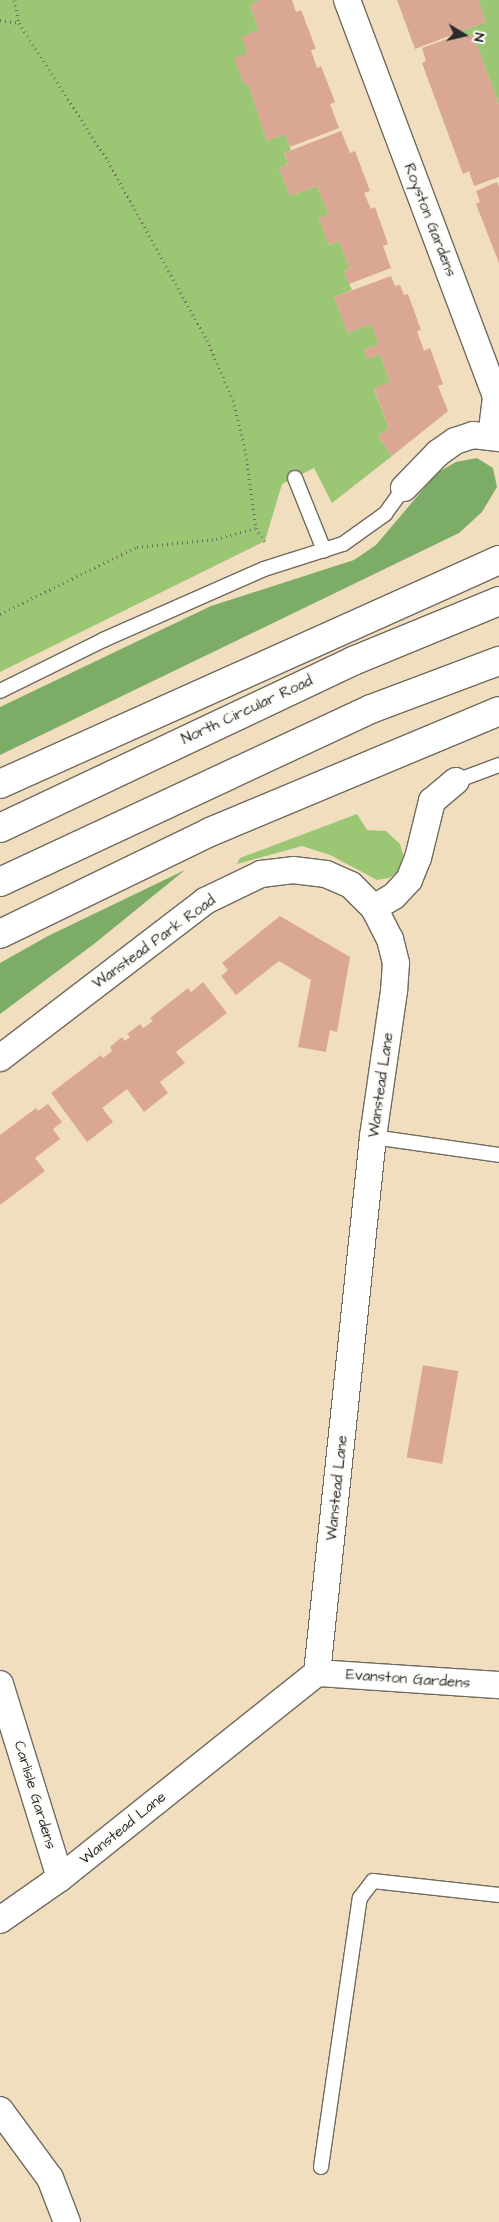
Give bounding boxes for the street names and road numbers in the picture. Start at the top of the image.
street label: Royston Gardens [400,161,460,279]
street label: North Circular Road [179,672,315,748]
street label: Wanstead Park Road [89,891,219,993]
street label: Wanstead Lane [365,1031,397,1139]
street label: Wanstead Lane [323,1434,351,1542]
street label: Evanston Gardens [345,1666,471,1692]
street label: Carlisle Gardens [10,1739,60,1851]
street label: Wanstead Lane [76,1788,170,1868]

